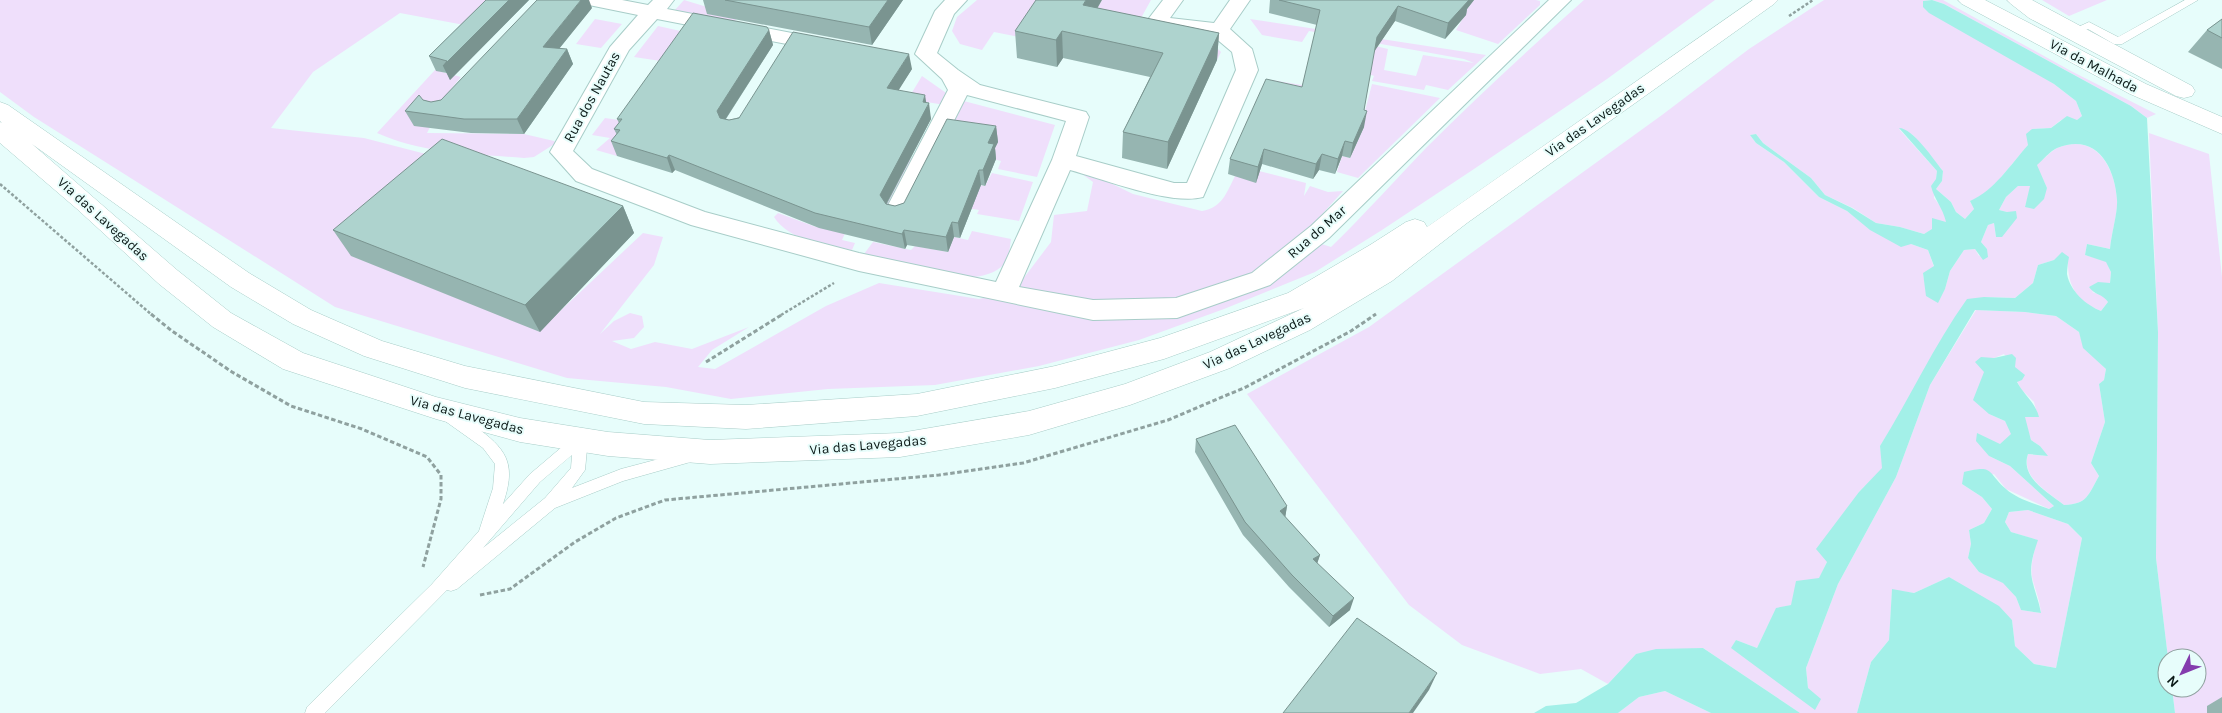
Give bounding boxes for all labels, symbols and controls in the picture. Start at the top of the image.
street label: Via da Malhada [2047,35,2141,97]
street label: Rua dos Nautas [560,49,624,145]
street label: Via das Lavegadas [1542,79,1648,161]
street label: Via das Lavegadas [54,173,152,265]
street label: Rua do Mar [1284,201,1350,262]
street label: Via das Lavegadas [1200,309,1314,373]
street label: Via das Lavegadas [408,392,526,438]
street label: Via das Lavegadas [809,431,927,459]
north arrow [2157,648,2207,698]
text: N [2163,672,2183,691]

